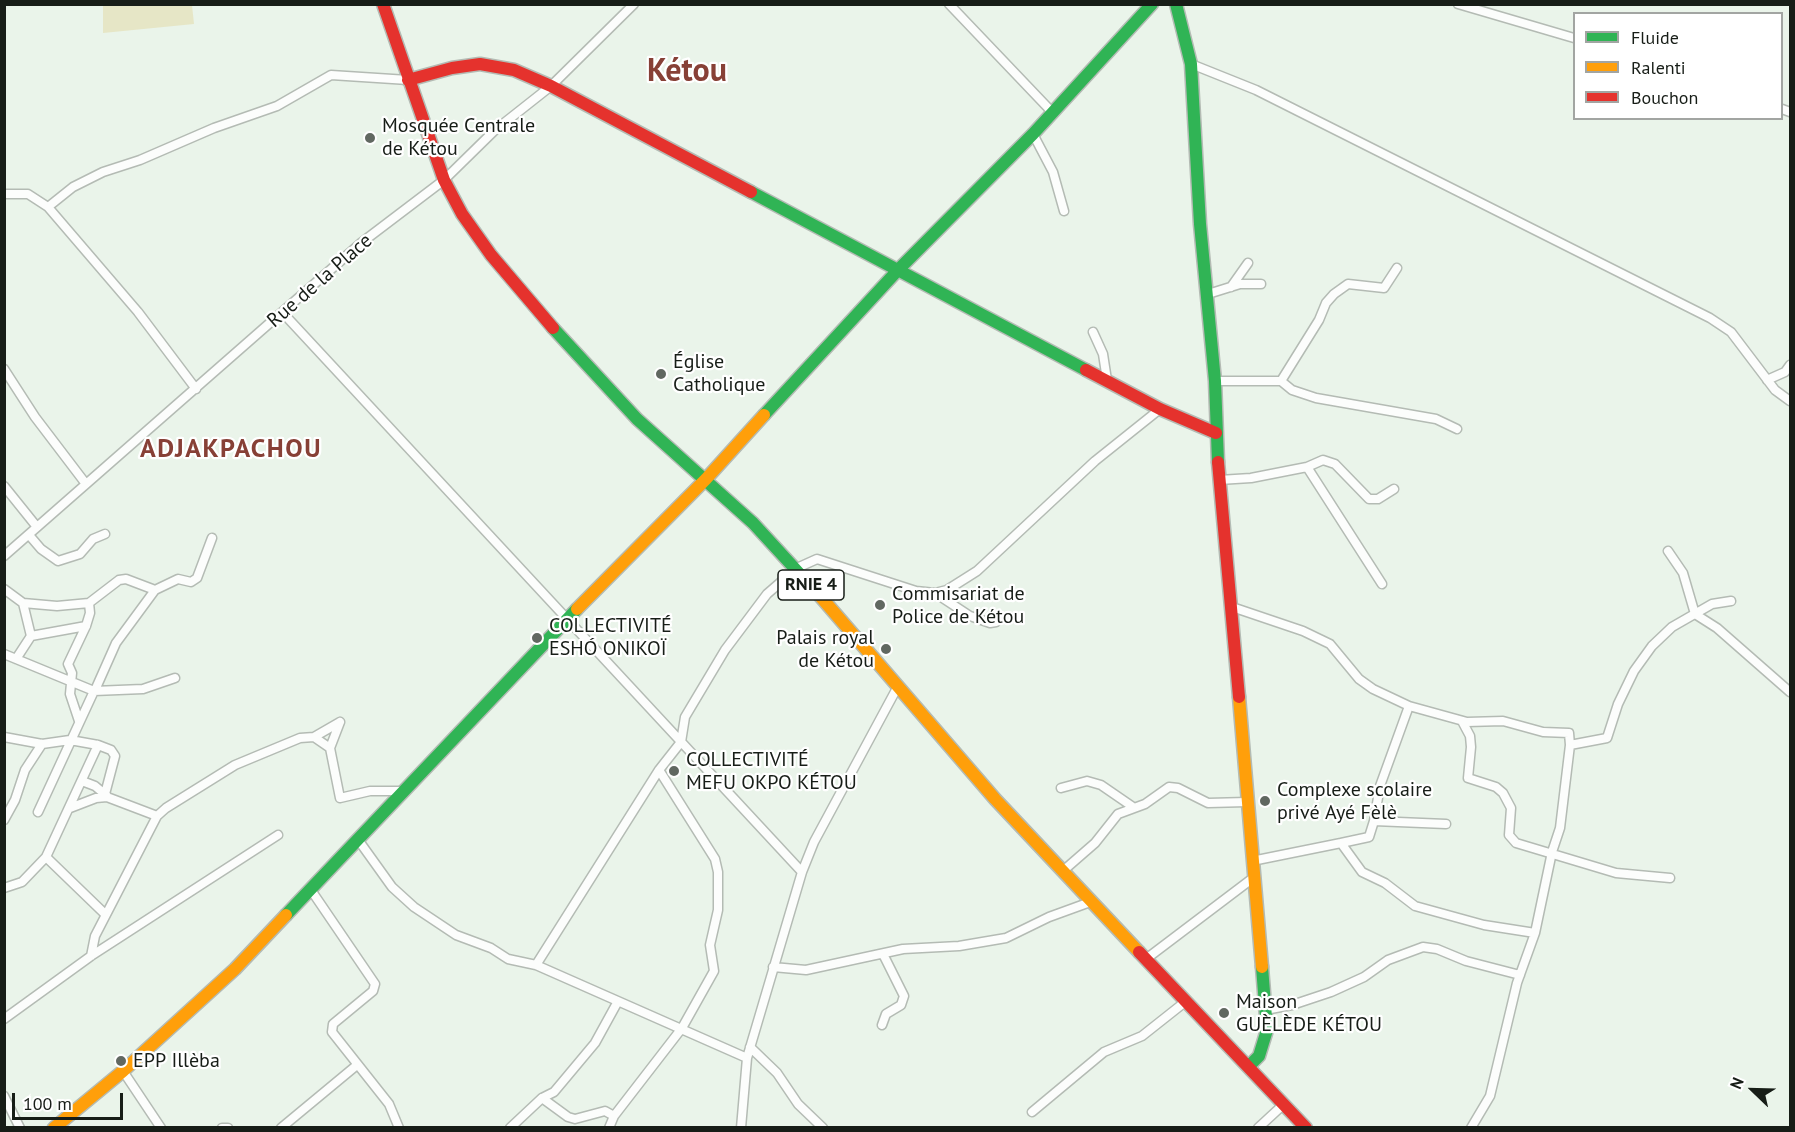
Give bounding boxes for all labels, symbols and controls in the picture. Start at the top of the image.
legend [1573,12,1783,120]
text: Fluide [1631,26,1679,49]
district label: Kétou [647,53,727,91]
text: Ralenti [1631,56,1686,79]
text: Bouchon [1631,86,1698,109]
place label: Mosquée Centrale de Kétou [382,114,535,161]
marker: Mosquée Centrale de Kétou [363,131,377,145]
street label: Rue de la Place [263,229,377,333]
place label: Église Catholique [673,350,765,397]
marker: Église Catholique [654,367,668,381]
district label: ADJAKPACHOU [140,434,322,466]
road number: RNIE 4 [778,570,844,600]
place label: Commisariat de Police de Kétou [892,582,1025,629]
marker: Commisariat de Police de Kétou [873,598,887,612]
place label: COLLECTIVITÉ ESHÓ ONIKOÏ [549,614,672,661]
place label: Palais royal de Kétou [776,626,874,673]
marker: COLLECTIVITÉ ESHÓ ONIKOÏ [530,631,544,645]
marker: Palais royal de Kétou [879,642,893,656]
place label: COLLECTIVITÉ MEFU OKPO KÉTOU [686,748,857,795]
marker: COLLECTIVITÉ MEFU OKPO KÉTOU [667,764,681,778]
place label: Complexe scolaire privé Ayé Fèlè [1277,778,1432,825]
marker: Complexe scolaire privé Ayé Fèlè [1258,794,1272,808]
place label: Maison GUÈLÈDE KÉTOU [1236,990,1382,1037]
marker: Maison GUÈLÈDE KÉTOU [1217,1006,1231,1020]
place label: EPP Illèba [133,1049,220,1073]
marker: EPP Illèba [114,1054,128,1068]
north arrow [1723,1060,1783,1120]
text: N [1725,1074,1748,1092]
scale bar [15,1081,126,1119]
text: 100 m [23,1092,72,1115]

